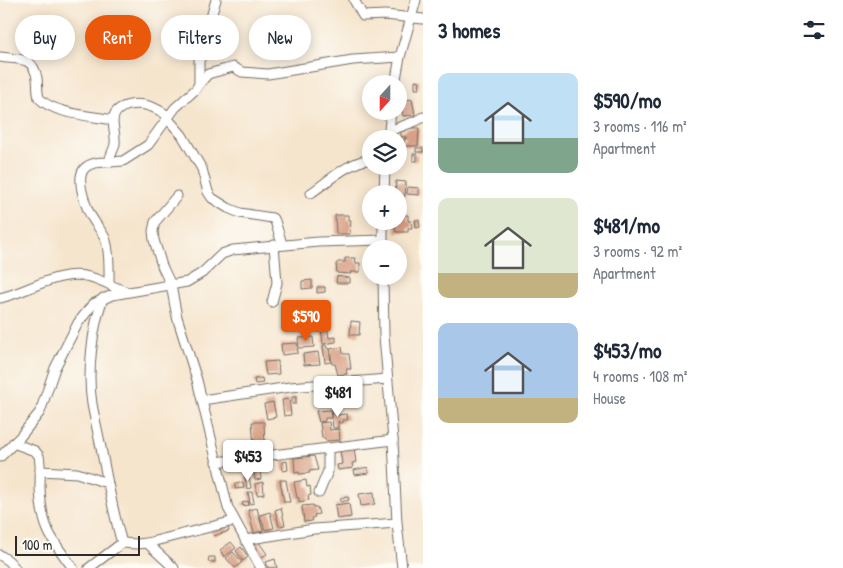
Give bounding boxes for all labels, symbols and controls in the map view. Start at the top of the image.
chip: Buy [15,15,75,60]
chip: Rent [85,15,151,60]
chip: Filters [161,15,239,60]
chip: New [249,15,311,60]
text: 3 homes [438,16,500,45]
icon: filters [800,16,828,44]
north arrow [362,75,408,120]
map controls [362,75,407,285]
text: $590/mo [593,86,661,115]
icon: home [478,93,538,153]
text: 3 rooms · 116 m² [593,115,687,137]
button: layers [362,130,407,175]
text: Apartment [593,137,656,159]
button: + [362,185,407,230]
text: $481/mo [593,211,660,240]
icon: home [478,218,538,278]
button: − [362,240,407,285]
text: 3 rooms · 92 m² [593,240,682,262]
text: Apartment [593,262,656,284]
pin: $590 [276,300,336,342]
text: $590 [292,305,320,327]
text: $453/mo [593,336,661,365]
icon: home [478,343,538,403]
text: 4 rooms · 108 m² [593,365,687,387]
pin: $481 [308,376,368,418]
text: $481 [325,381,351,403]
text: House [593,387,626,409]
pin: $453 [218,440,278,482]
text: $453 [234,445,262,467]
scale bar [15,533,140,556]
text: 100 m [22,535,52,554]

